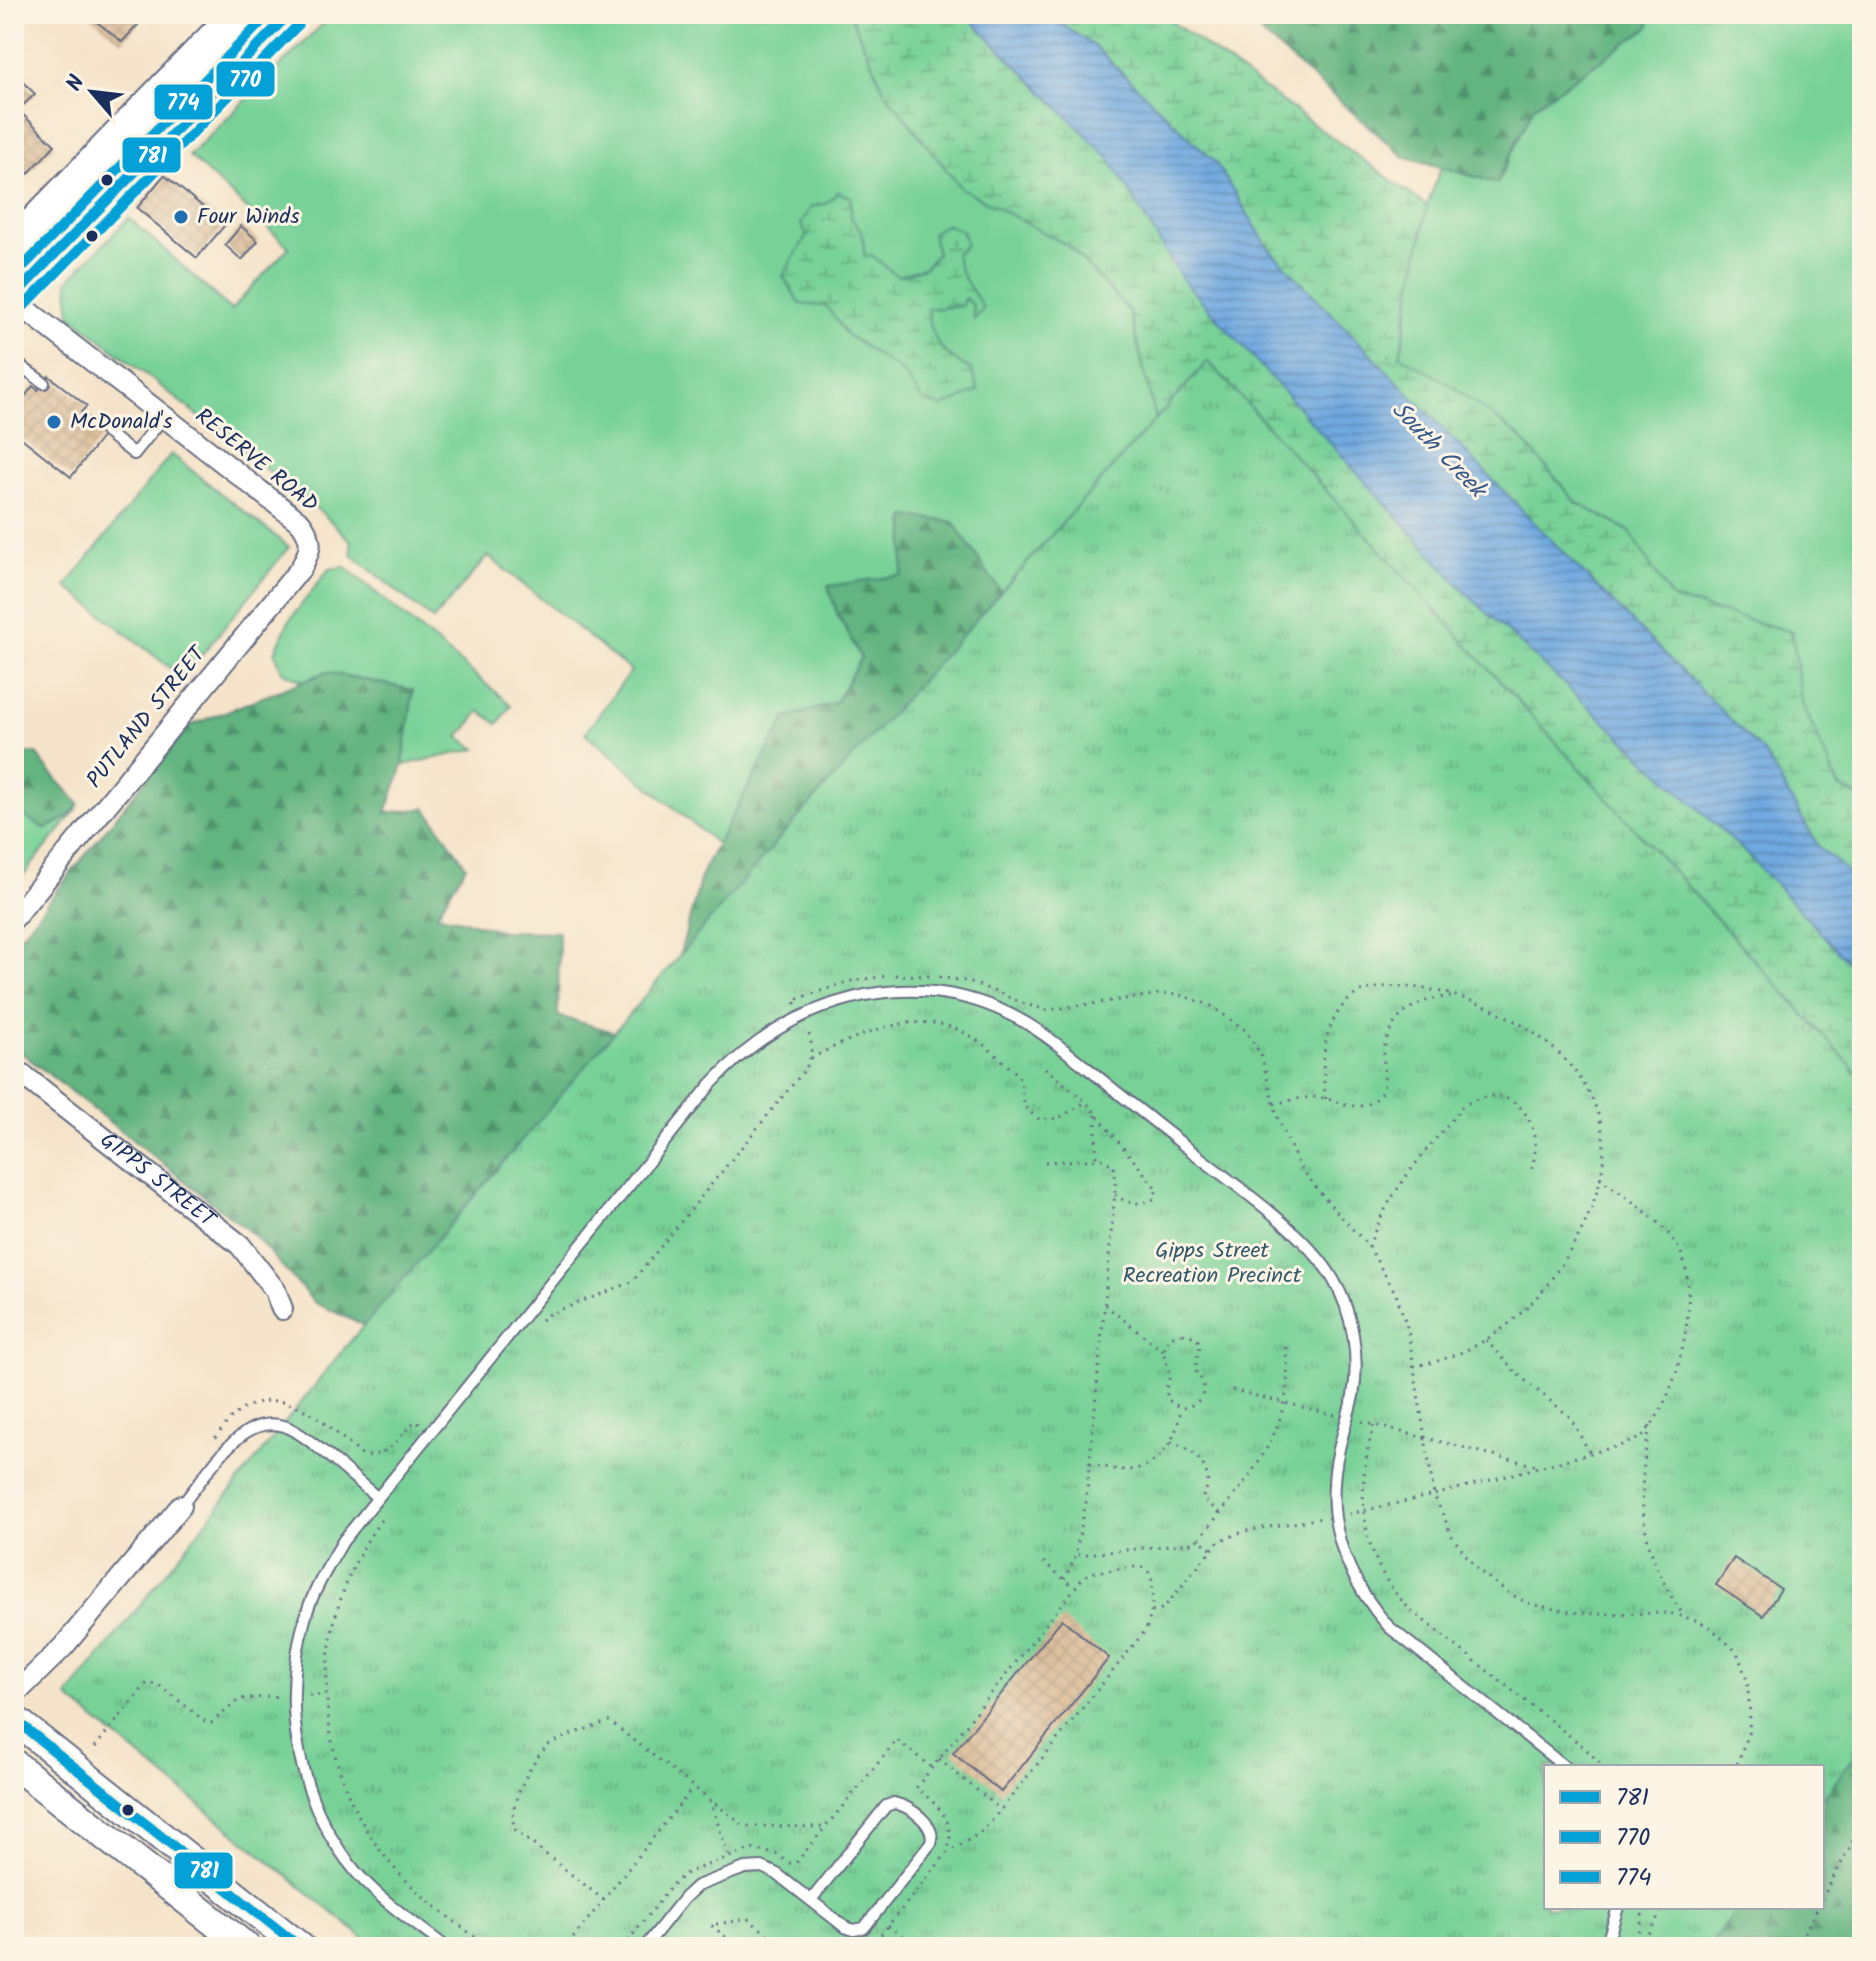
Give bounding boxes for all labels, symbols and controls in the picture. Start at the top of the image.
north arrow [52,52,132,132]
line badge: 770 [215,60,276,98]
text: 770 [229,64,262,99]
text: N [58,69,95,98]
line badge: 774 [153,83,214,121]
text: 774 [167,87,199,122]
line badge: 781 [121,136,182,174]
text: 781 [137,140,167,175]
unlabelled marker [99,172,115,188]
place label: Four Winds [197,200,300,235]
marker: Four Winds [172,208,190,226]
unlabelled marker [84,228,100,244]
water label: South Creek [1382,393,1497,510]
street label: RESERVE ROAD [187,400,325,522]
place label: McDonald's [70,405,173,440]
marker: McDonald's [45,413,63,431]
street label: PUTLAND STREET [79,638,217,797]
street label: GIPPS STREET [92,1124,224,1238]
park label: Gipps Street Recreation Precinct [1123,1234,1302,1294]
legend [1544,1765,1824,1909]
text: 781 [1616,1779,1649,1818]
unlabelled marker [120,1802,136,1818]
text: 770 [1616,1819,1650,1858]
line badge: 781 [173,1851,234,1890]
text: 781 [189,1855,219,1890]
text: 774 [1616,1859,1651,1898]

